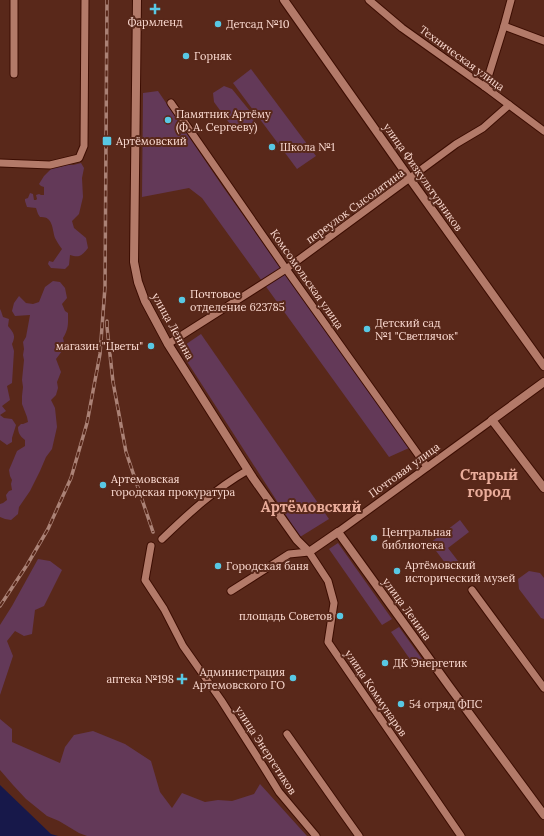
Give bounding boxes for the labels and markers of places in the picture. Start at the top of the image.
marker: Фармленд [150,4,160,14]
place label: Фармленд [127,15,183,29]
place label: Детсад №10 [226,17,290,31]
marker: Детсад №10 [213,19,223,29]
place label: Горняк [194,49,232,63]
marker: Горняк [181,51,191,61]
place label: Памятник Артёму (Ф. А. Сергееву) [176,107,271,135]
marker: Памятник Артёму (Ф. А. Сергееву) [163,115,173,125]
place label: Артёмовский [115,134,187,148]
marker: Артёмовский [101,135,113,147]
place label: Школа №1 [280,140,335,154]
marker: Школа №1 [267,142,277,152]
place label: Почтовое отделение 623785 [190,287,285,314]
marker: Почтовое отделение 623785 [177,295,187,305]
place label: Детский сад №1 "Светлячок" [375,316,458,343]
marker: Детский сад №1 "Светлячок" [362,324,372,334]
place label: магазин "Цветы" [56,339,143,353]
marker: магазин "Цветы" [146,341,156,351]
place label: Артемовская городская прокуратура [110,472,236,499]
marker: Артемовская городская прокуратура [98,480,108,490]
place label: Центральная библиотека [382,525,451,552]
marker: Центральная библиотека [369,533,379,543]
place label: Артёмовский исторический музей [404,558,516,585]
place label: Городская баня [226,559,309,573]
marker: Городская баня [213,561,223,571]
marker: Артёмовский исторический музей [392,566,402,576]
place label: площадь Советов [239,609,332,623]
marker: площадь Советов [335,611,345,621]
place label: ДК Энергетик [393,656,467,670]
marker: ДК Энергетик [380,658,390,668]
place label: Администрация Артемовского ГО [192,665,285,692]
place label: аптека №198 [106,672,174,686]
marker: Администрация Артемовского ГО [288,673,298,683]
marker: аптека №198 [177,674,187,684]
place label: 54 отряд ФПС [409,697,483,711]
marker: 54 отряд ФПС [396,699,406,709]

